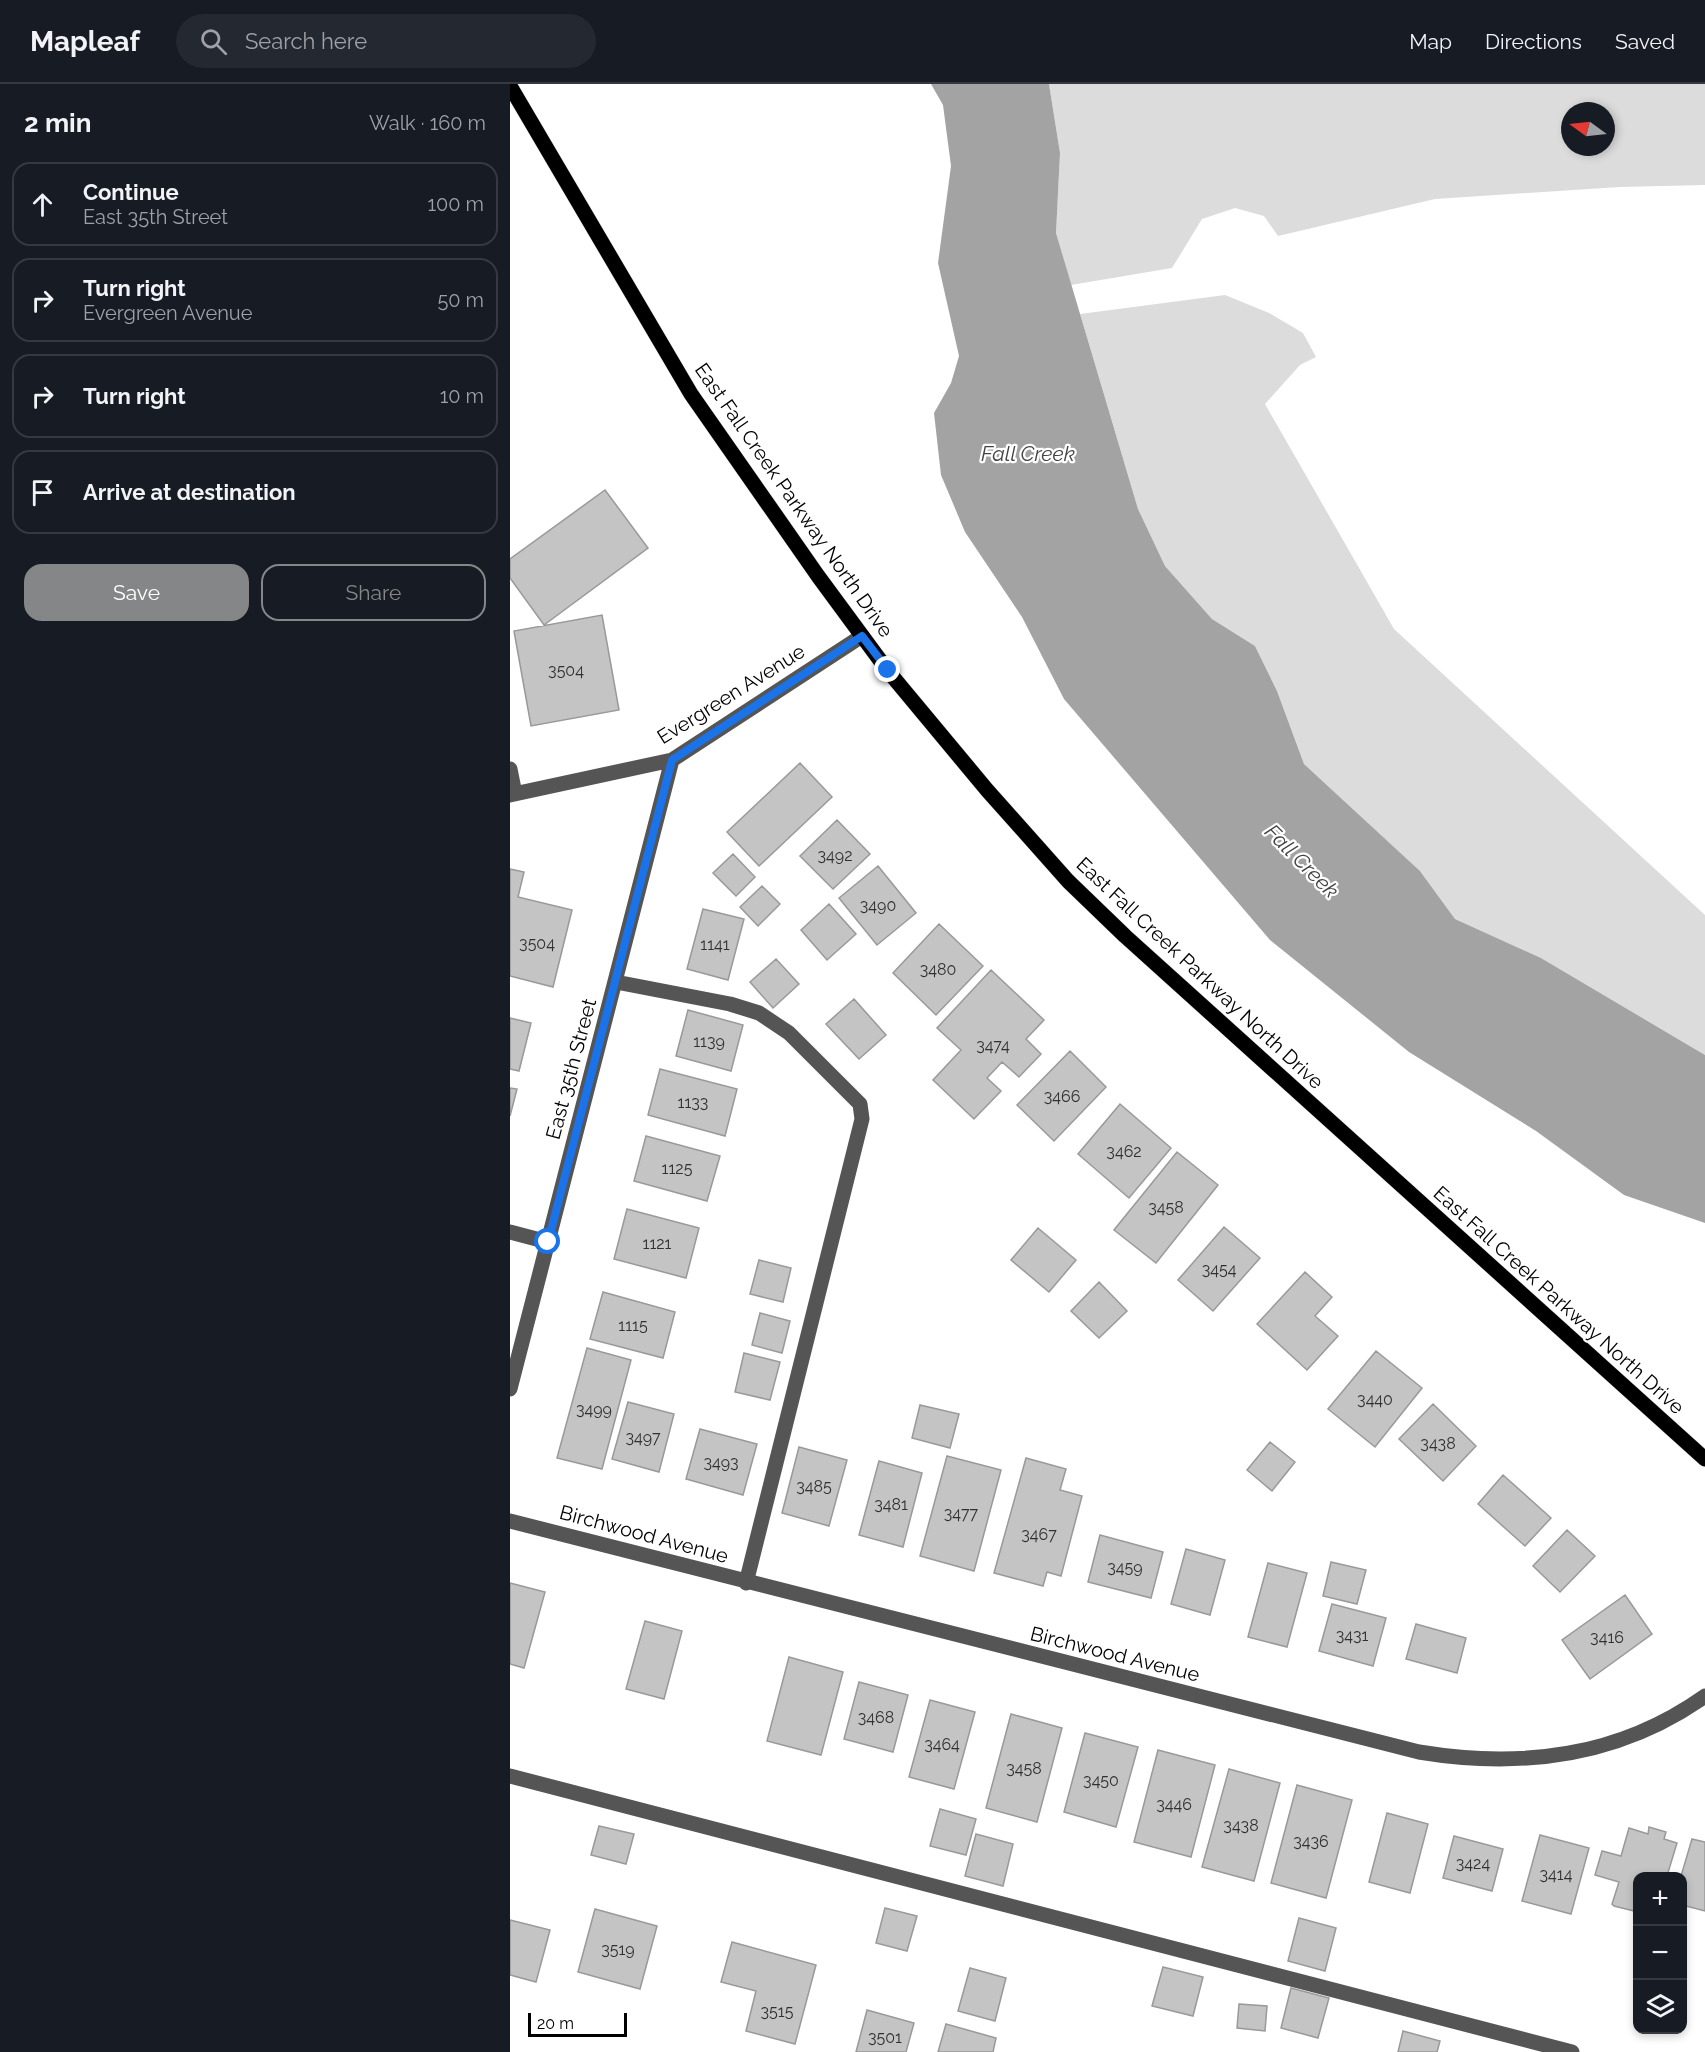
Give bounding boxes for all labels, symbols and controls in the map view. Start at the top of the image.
search box [176,14,596,68]
text: Mapleaf [30,25,140,58]
icon: search [197,25,230,58]
text: Search here [245,28,367,54]
text: Map [1409,29,1452,54]
text: Directions [1485,29,1582,54]
text: Saved [1615,29,1675,54]
north arrow [1561,102,1615,156]
text: 2 min [24,108,91,138]
text: Walk · 160 m [369,111,486,135]
text: Continue [83,179,179,205]
icon: ahead [26,188,59,221]
text: 100 m [427,192,484,216]
text: East 35th Street [83,205,228,229]
text: Turn right [83,275,186,301]
icon: right [26,284,59,317]
text: 50 m [437,288,484,312]
text: Evergreen Avenue [83,301,252,325]
street label: East Fall Creek Parkway North Drive [690,358,898,642]
icon: right [26,380,59,413]
text: Turn right [83,383,186,409]
text: 10 m [440,384,484,408]
water label: Fall Creek [981,441,1075,466]
icon: arrive [26,476,59,509]
text: Arrive at destination [83,479,296,505]
button: Save [24,564,249,621]
button: Share [261,564,486,621]
street label: Evergreen Avenue [653,639,809,749]
route end [874,656,900,682]
house number: 3504 [548,661,584,680]
water label: Fall Creek [1260,819,1344,903]
house number: 3492 [818,846,853,865]
street label: East Fall Creek Parkway North Drive [1071,852,1329,1094]
house number: 3490 [860,896,896,915]
house number: 3504 [519,934,555,953]
house number: 1141 [700,935,730,954]
house number: 3480 [920,960,956,979]
street label: East 35th Street [541,996,601,1142]
house number: 1139 [693,1032,725,1051]
house number: 3474 [976,1036,1010,1055]
house number: 3466 [1044,1087,1080,1106]
house number: 1133 [678,1093,708,1112]
house number: 3462 [1106,1142,1142,1161]
house number: 1125 [662,1159,693,1178]
street label: East Fall Creek Parkway North Drive [1429,1181,1689,1419]
house number: 3458 [1148,1198,1184,1217]
route start [534,1228,560,1254]
house number: 1121 [643,1234,672,1253]
house number: 3454 [1202,1260,1237,1279]
house number: 1115 [618,1316,648,1335]
house number: 3440 [1357,1390,1393,1409]
house number: 3499 [576,1400,612,1419]
house number: 3497 [625,1428,661,1447]
house number: 3438 [1420,1434,1456,1453]
house number: 3493 [703,1453,739,1472]
house number: 3485 [796,1477,832,1496]
house number: 3481 [874,1495,908,1514]
street label: Birchwood Avenue [557,1500,731,1568]
house number: 3477 [944,1504,979,1523]
house number: 3467 [1021,1525,1057,1544]
house number: 3459 [1107,1558,1143,1577]
street label: Birchwood Avenue [1028,1621,1202,1687]
house number: 3431 [1336,1626,1368,1645]
house number: 3416 [1590,1628,1624,1647]
house number: 3468 [858,1708,894,1727]
house number: 3464 [924,1735,960,1754]
house number: 3458 [1006,1759,1042,1778]
house number: 3450 [1083,1771,1119,1790]
house number: 3446 [1156,1795,1192,1814]
house number: 3438 [1223,1816,1259,1835]
house number: 3436 [1293,1832,1329,1851]
house number: 3424 [1456,1854,1490,1873]
house number: 3414 [1540,1865,1573,1884]
map controls [1633,1872,1687,2034]
button: + [1633,1872,1687,1926]
button: − [1633,1926,1687,1980]
house number: 3519 [601,1940,635,1959]
button: layers [1633,1980,1687,2034]
house number: 3515 [761,2002,794,2021]
scale bar [528,2010,627,2038]
text: 20 m [537,2014,574,2033]
house number: 3501 [868,2028,902,2047]

